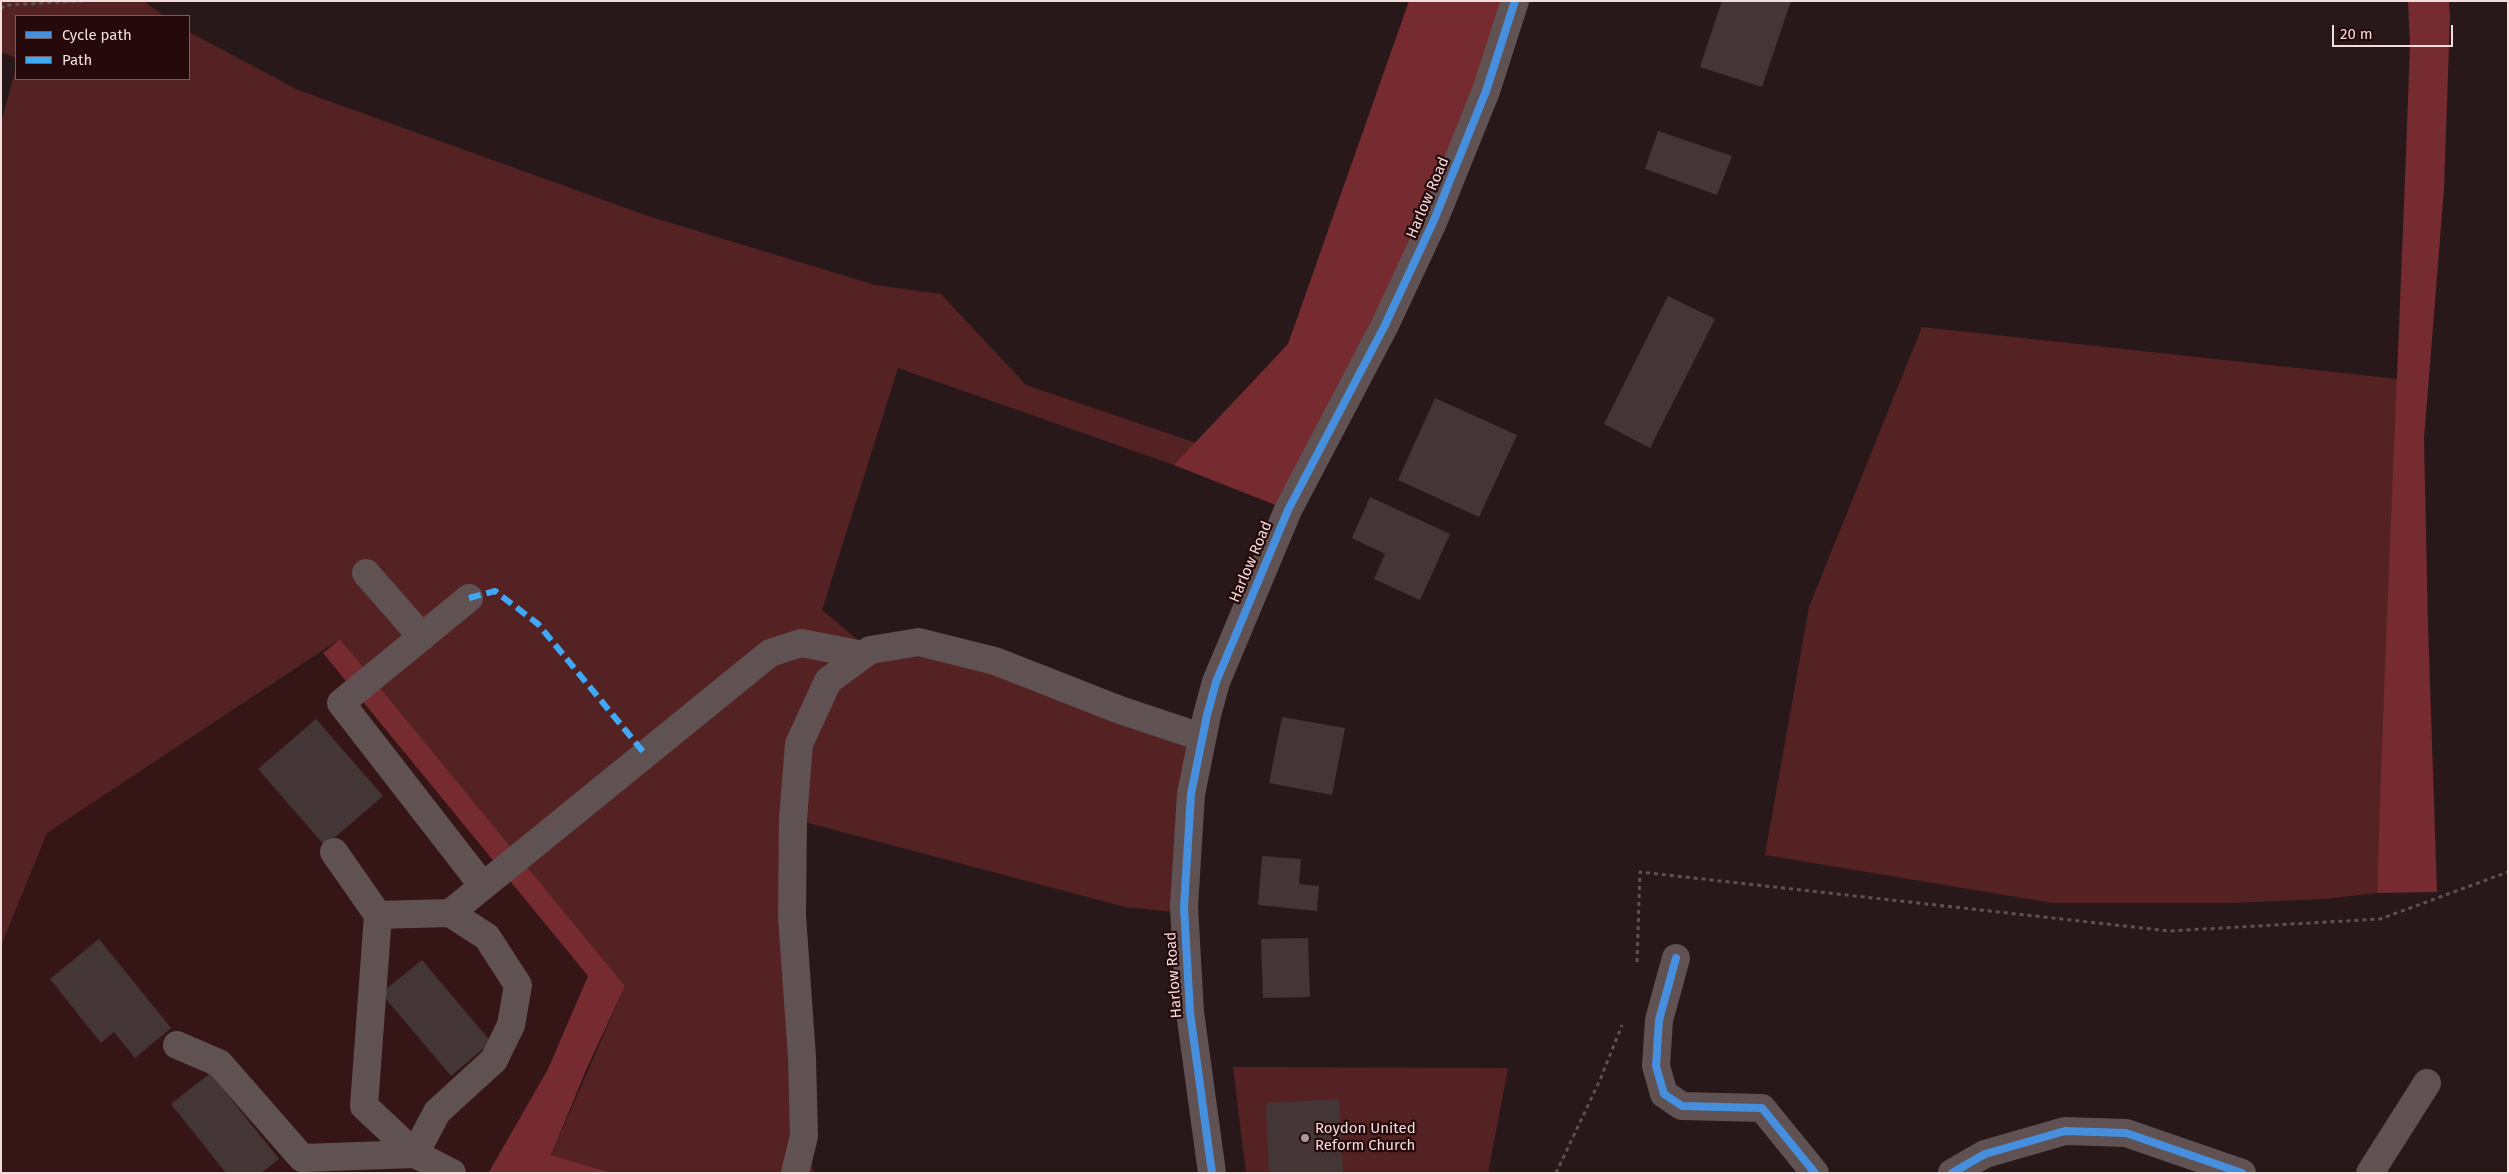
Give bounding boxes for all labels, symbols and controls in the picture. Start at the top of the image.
legend [15,15,190,80]
scale bar [2334,15,2455,47]
text: 20 m [2340,25,2373,43]
text: Cycle path [62,26,132,44]
text: Path [62,51,92,69]
street label: Harlow Road [1403,155,1453,241]
street label: Harlow Road [1226,519,1276,605]
street label: Harlow Road [1162,931,1186,1019]
place label: Roydon United Reform Church [1315,1120,1416,1155]
marker: Roydon United Reform Church [1299,1132,1311,1144]

